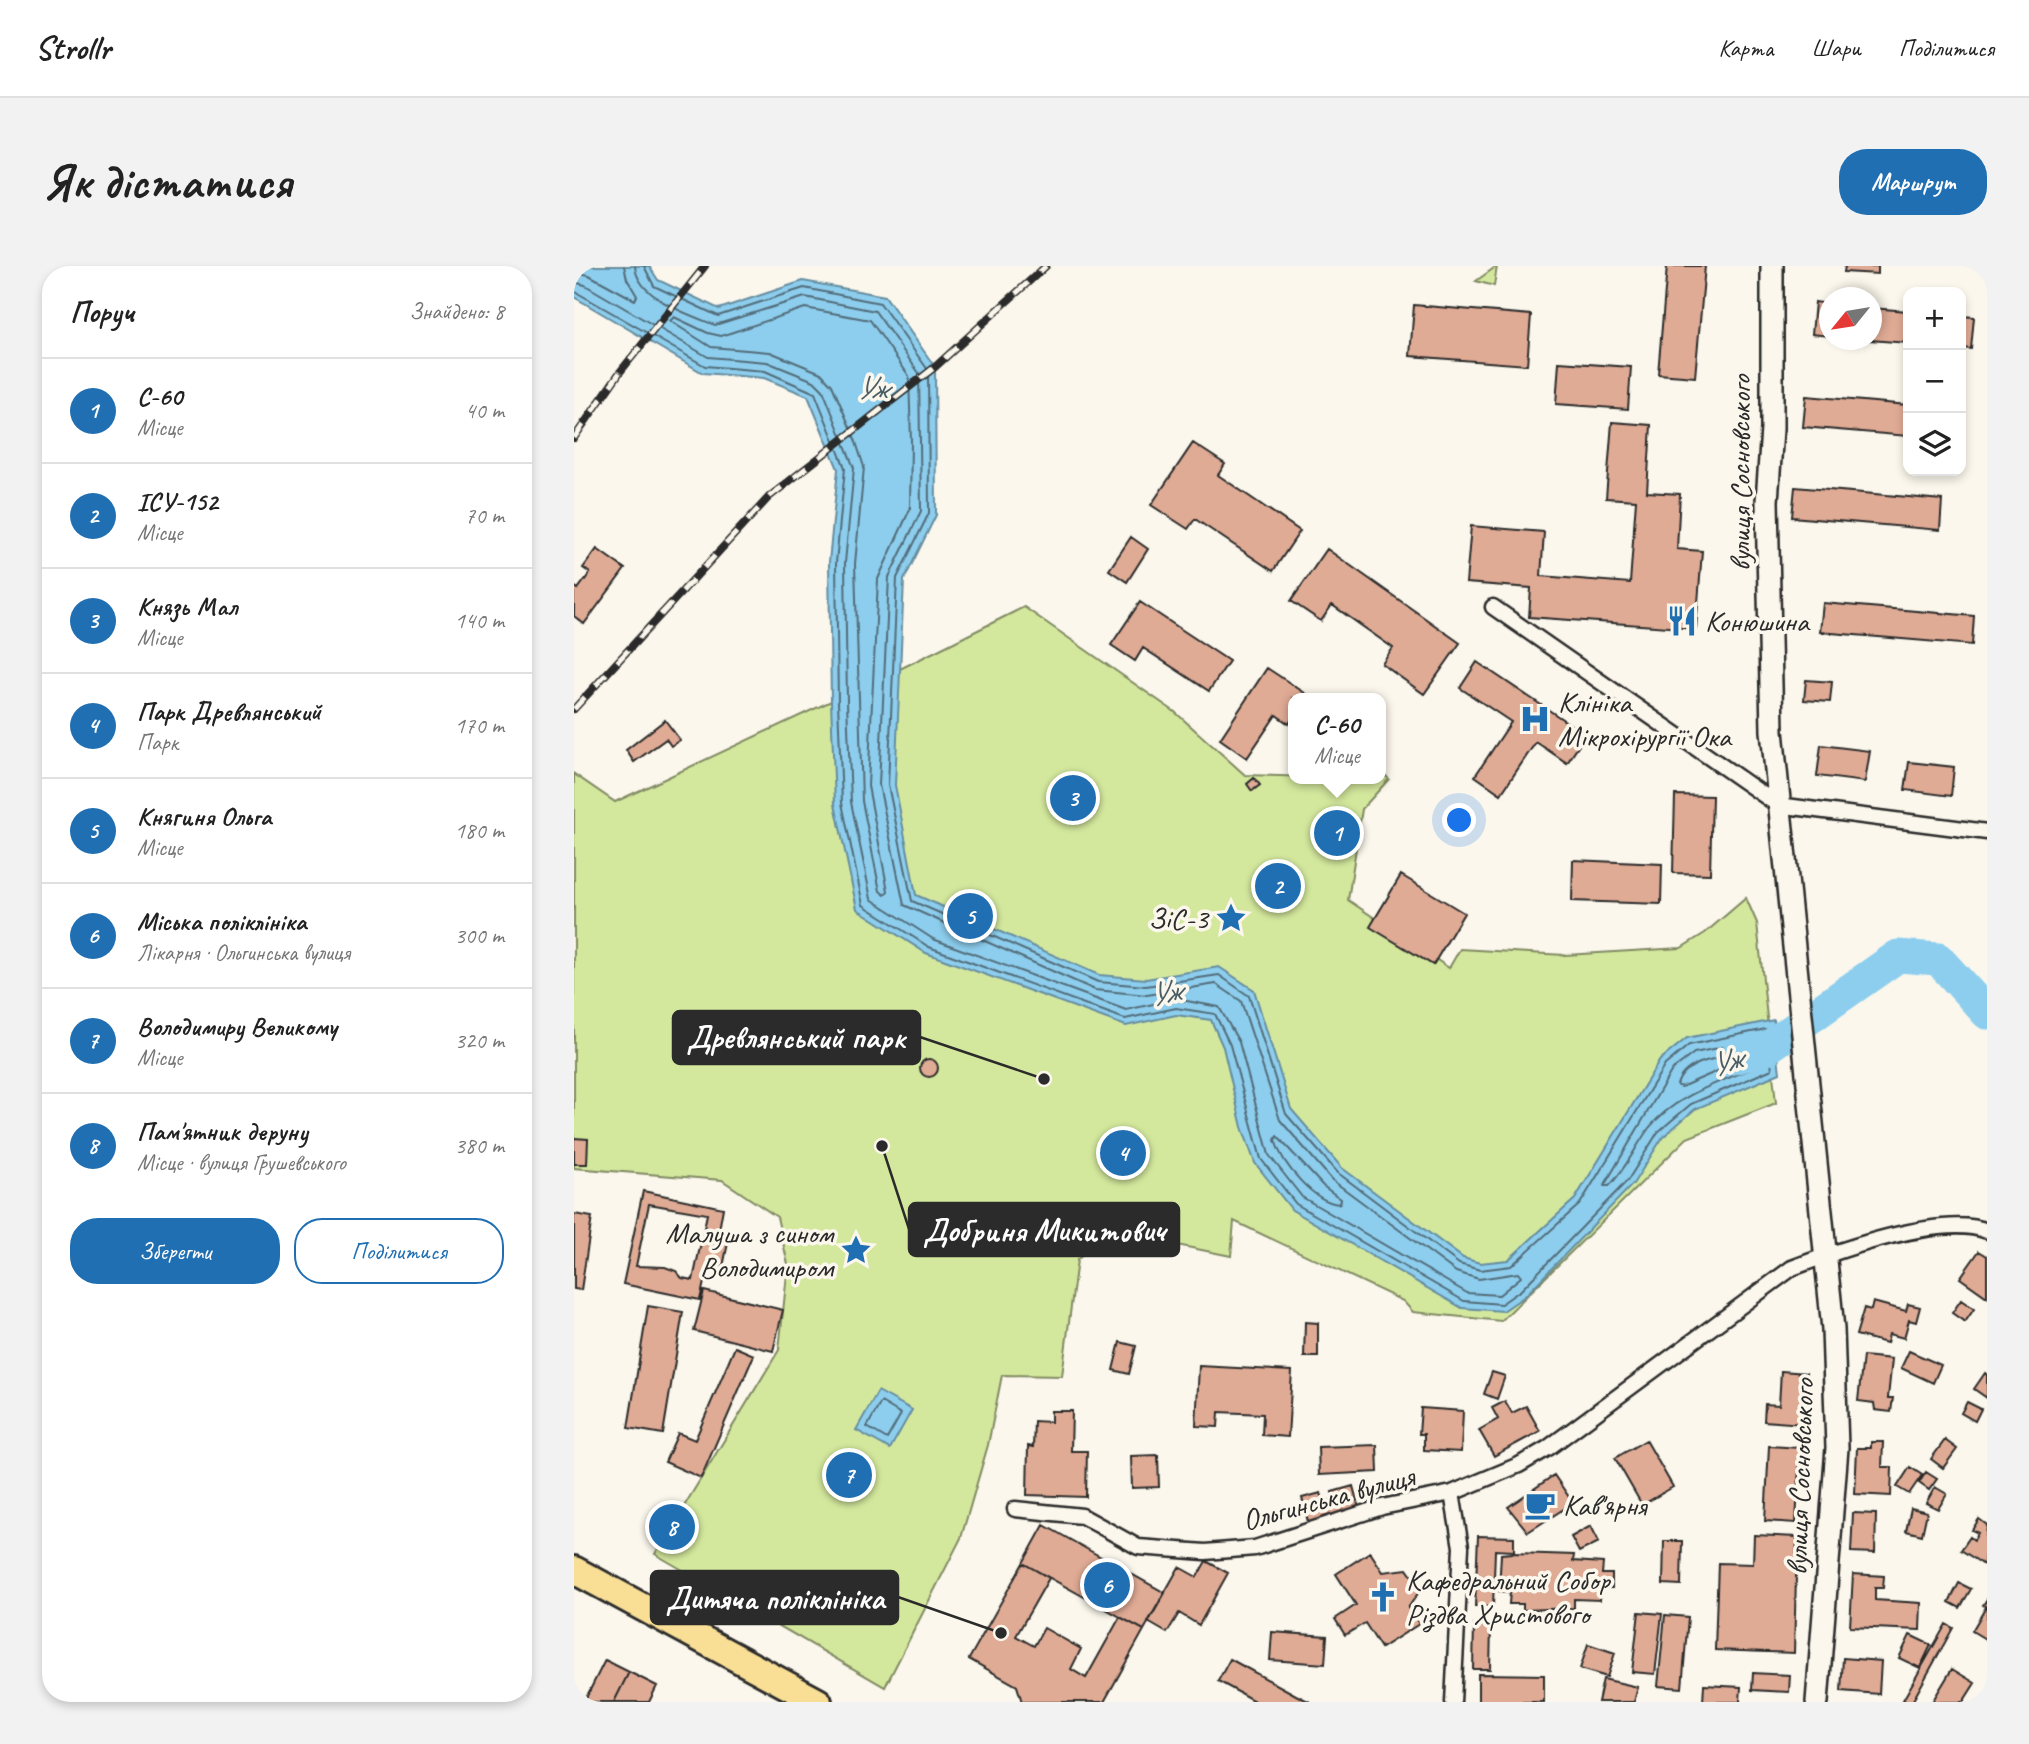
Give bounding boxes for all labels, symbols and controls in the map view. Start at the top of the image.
text: Strollr [35,27,110,69]
text: Карта [1718,33,1773,63]
text: Шари [1811,33,1861,63]
text: Поділитися [1899,33,1994,63]
button: Маршрут [1839,149,1987,215]
text: Як дістатися [42,151,292,213]
north arrow [1819,287,1882,350]
map controls [1903,287,1966,476]
button: + [1903,287,1966,350]
text: Поруч [70,293,134,331]
text: Знайдено: 8 [409,297,504,326]
button: − [1903,350,1966,413]
water label: Уж [856,367,894,408]
street label: вулиця Сосновського [1721,373,1759,571]
text: С-60 [137,380,182,413]
text: 1 [88,396,98,425]
text: 40 m [465,396,504,425]
text: Місце [137,413,183,442]
button: layers [1903,413,1966,476]
text: ІСУ-152 [137,485,218,518]
text: 2 [88,501,98,530]
text: 70 m [465,501,504,530]
text: Місце [137,518,183,547]
text: Князь Мал [137,590,237,623]
place label: Конюшина [1705,602,1811,640]
restaurant icon: Конюшина [1665,604,1699,638]
text: 3 [88,606,98,635]
text: 140 m [455,606,504,635]
text: Місце [137,623,183,652]
place label: Клініка Мікрохірургії Ока [1558,683,1733,755]
popup [1288,693,1386,784]
text: Парк Древлянський [137,695,321,728]
hospital icon: Клініка Мікрохірургії Ока [1518,702,1552,736]
text: С-60 [1314,708,1359,741]
text: 4 [88,711,98,740]
text: 170 m [455,711,504,740]
text: Парк [137,728,178,757]
text: Місце [1314,741,1360,770]
pin: 3 [1050,772,1096,824]
text: Княгиня Ольга [137,800,271,833]
your location [1442,803,1476,837]
pin: 1 [1314,807,1360,859]
text: 5 [88,816,98,845]
text: 180 m [455,816,504,845]
text: Місце [137,833,183,862]
pin: 2 [1255,860,1301,912]
pin: 5 [947,890,993,942]
place label: ЗіС-3 [1148,899,1210,937]
place icon: ЗіС-3 [1214,901,1248,935]
text: Міська поліклініка [137,905,306,938]
text: 6 [88,921,98,950]
text: 300 m [455,921,504,950]
text: Лікарня · Ольгинська вулиця [137,938,350,967]
water label: Уж [1145,968,1191,1016]
text: Володимиру Великому [137,1010,337,1043]
callout: Древлянський парк [673,1011,920,1064]
text: Древлянський парк [686,1017,907,1058]
text: 7 [88,1026,98,1055]
text: 320 m [455,1026,504,1055]
water label: Уж [1705,1035,1753,1086]
text: Місце [137,1043,183,1072]
text: Пам'ятник деруну [137,1115,308,1148]
pin: 4 [1100,1127,1146,1179]
text: 8 [88,1131,98,1160]
text: 380 m [455,1131,504,1160]
text: Місце · вулиця Грушевського [137,1148,346,1177]
callout: Добриня Микитович [909,1203,1179,1256]
text: Добриня Микитович [923,1210,1169,1251]
place label: Малуша з сином Володимиром [665,1214,836,1286]
button: Зберегти [70,1218,280,1284]
button: Поділитися [294,1218,504,1284]
place icon: Малуша з сином Володимиром [839,1233,873,1267]
street label: вулиця Сосновського [1778,1377,1822,1576]
pin: 7 [826,1449,872,1501]
street label: Ольгинська вулиця [1238,1456,1421,1539]
place label: Кав'ярня [1563,1486,1649,1524]
cafe icon: Кав'ярня [1523,1488,1557,1522]
pin: 8 [649,1501,695,1553]
pin: 6 [1084,1559,1130,1611]
place label: Кафедральний Собор Різдва Христового [1406,1561,1611,1633]
callout: Дитяча поліклініка [651,1571,898,1624]
text: Дитяча поліклініка [666,1578,887,1619]
church icon: Кафедральний Собор Різдва Христового [1366,1580,1400,1614]

